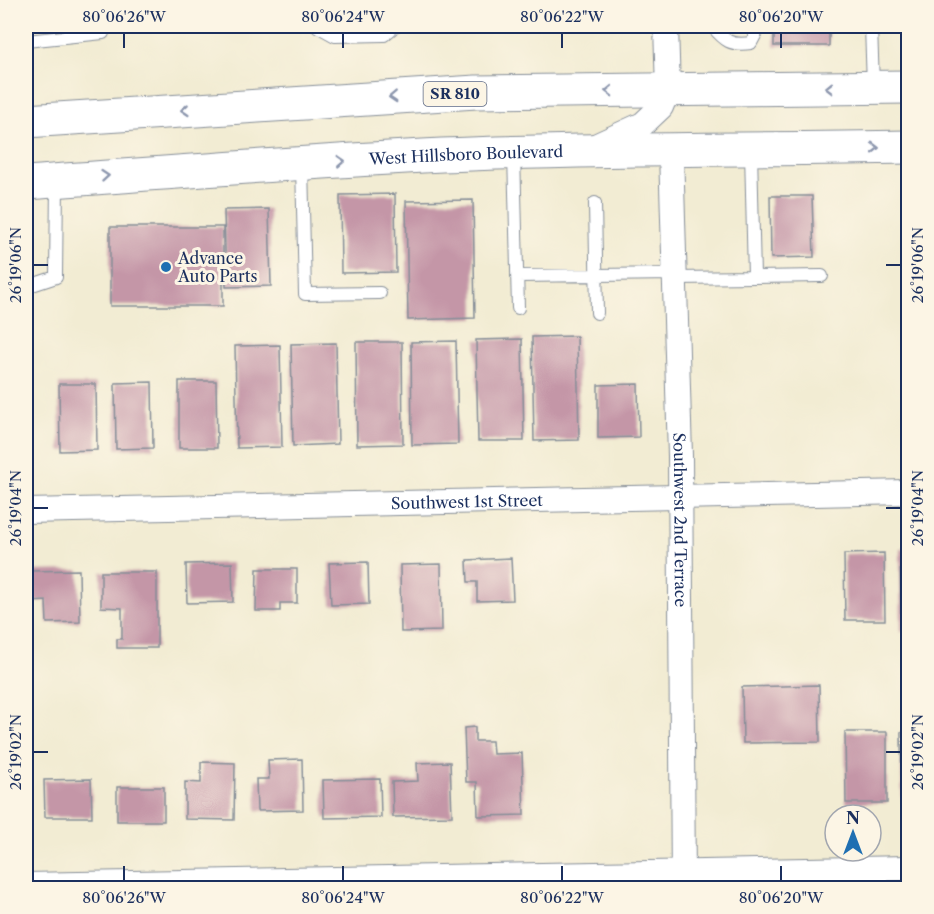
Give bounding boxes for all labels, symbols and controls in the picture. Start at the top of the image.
text: 80°06'26"W [82,7,166,26]
text: 80°06'24"W [301,7,385,26]
text: 80°06'22"W [520,7,605,26]
text: 80°06'20"W [739,7,824,26]
road number: SR 810 [424,82,486,106]
one-way arrow [825,82,834,94]
one-way arrow [605,85,614,97]
one-way arrow [389,91,398,104]
one-way arrow [180,104,189,117]
street label: West Hillsboro Boulevard [367,141,564,169]
one-way arrow [871,142,880,154]
one-way arrow [337,154,346,167]
one-way arrow [100,170,109,183]
text: 26°19'06"N [6,227,25,303]
text: 26°19'06"N [908,227,927,303]
place label: Advance Auto Parts [177,248,257,286]
marker: Advance Auto Parts [159,260,173,274]
street label: Southwest 2nd Terrace [669,432,691,607]
text: 26°19'04"N [6,470,25,546]
text: 26°19'04"N [908,470,927,546]
street label: Southwest 1st Street [391,490,543,513]
text: 26°19'02"N [6,714,25,790]
text: 26°19'02"N [908,714,927,790]
north arrow [823,803,883,863]
text: N [846,808,860,828]
text: 80°06'26"W [82,888,166,907]
text: 80°06'24"W [301,888,385,907]
text: 80°06'22"W [520,888,605,907]
text: 80°06'20"W [739,888,824,907]

